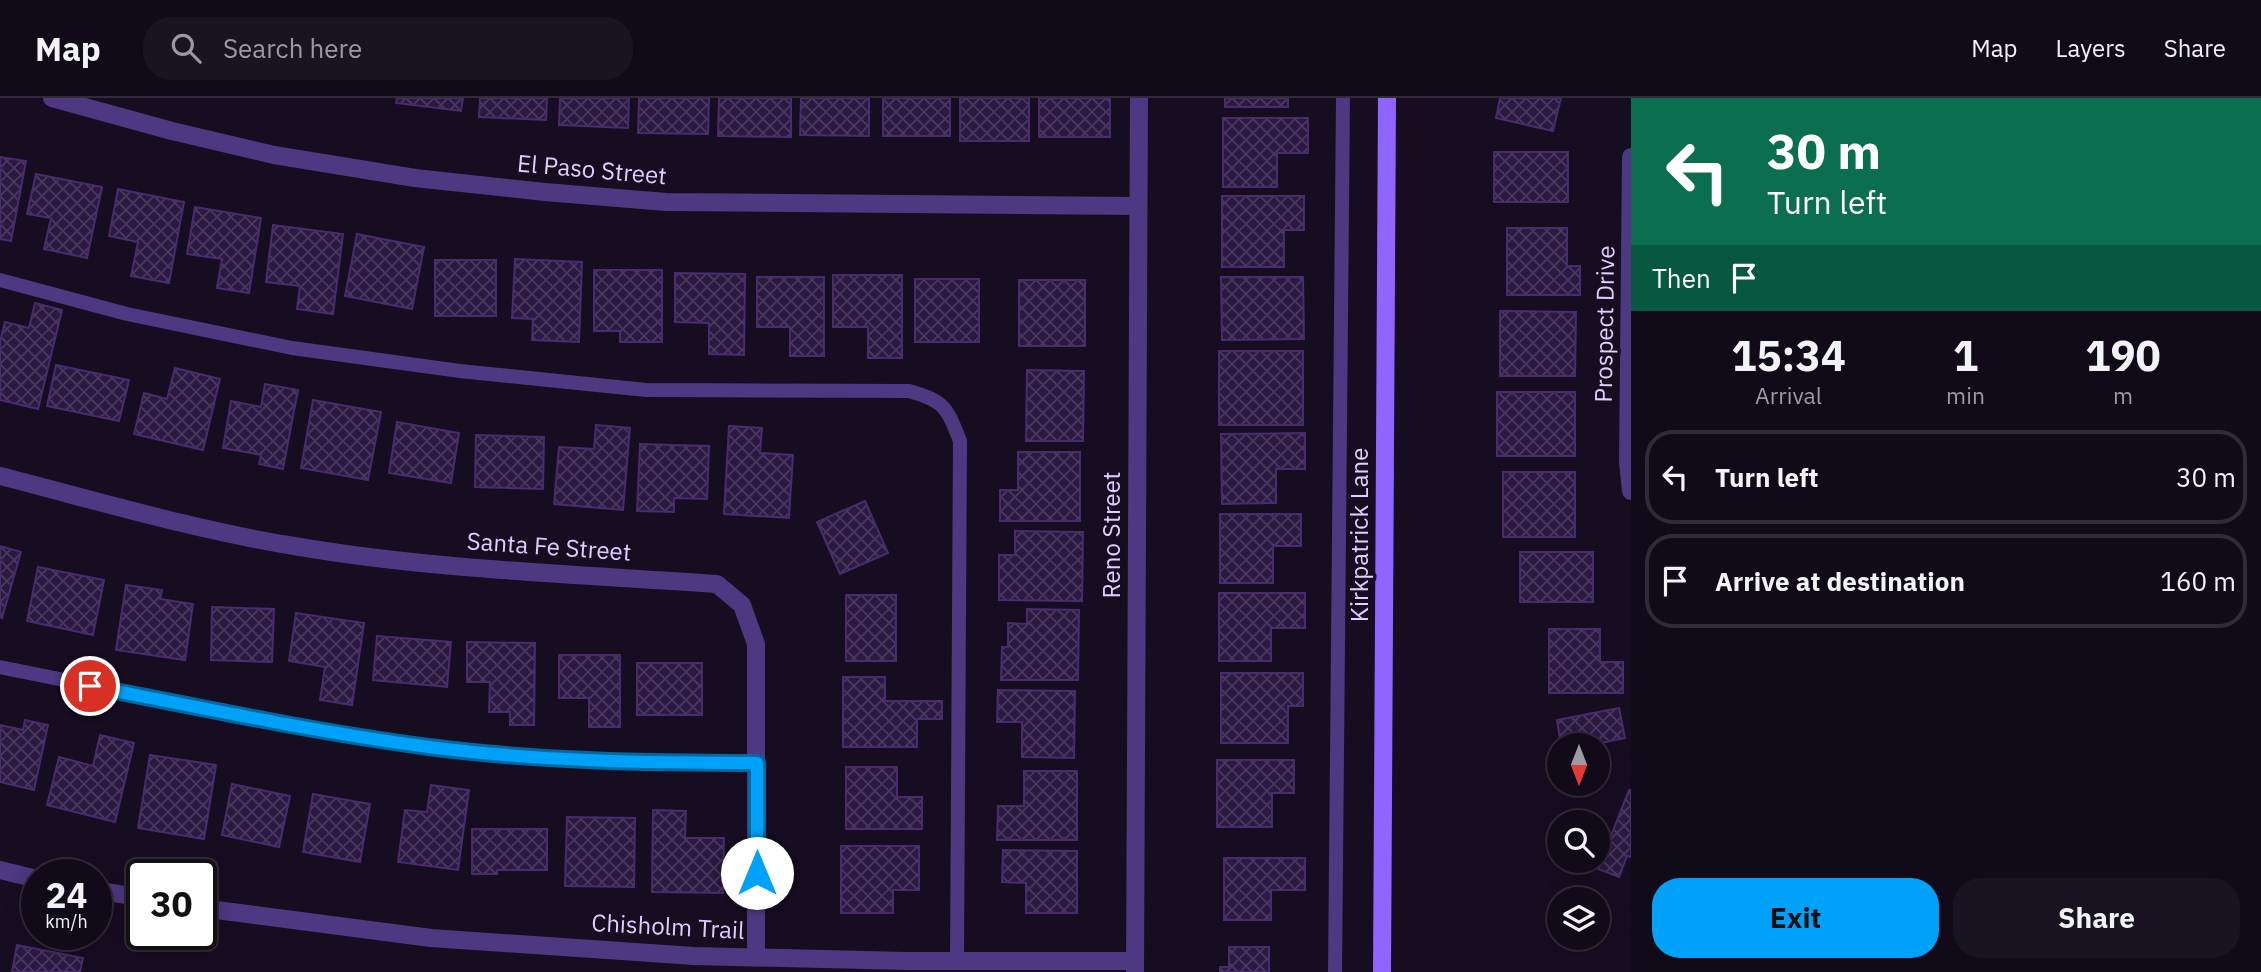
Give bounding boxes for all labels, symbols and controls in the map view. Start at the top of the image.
search box [143,17,633,80]
text: Map [35,27,101,70]
icon: search [167,29,205,67]
text: Search here [223,31,362,65]
text: Map [1971,32,2018,64]
text: Layers [2056,32,2126,64]
text: Share [2164,32,2226,64]
text: 30 m [1767,119,1881,182]
icon: left [1652,126,1743,217]
street label: El Paso Street [516,147,668,191]
text: Turn left [1767,181,1887,223]
street label: Prospect Drive [1587,245,1621,403]
icon: arrive [1725,259,1763,297]
text: Then [1652,261,1711,295]
text: 15:34 [1731,328,1846,383]
text: 1 [1953,328,1978,383]
text: 190 [2085,328,2161,383]
text: Arrival [1755,380,1822,410]
text: min [1946,380,1985,410]
text: m [2113,380,2133,410]
street label: Kirkpatrick Lane [1343,448,1375,622]
icon: left [1656,458,1694,496]
text: Turn left [1715,460,1818,494]
text: 30 m [2176,460,2236,494]
street label: Reno Street [1095,472,1127,598]
street label: Santa Fe Street [466,524,632,568]
icon: arrive [1656,562,1694,600]
text: Arrive at destination [1715,564,1965,598]
text: 160 m [2160,564,2236,598]
pin [60,656,120,716]
icon: arrive [71,667,109,705]
north arrow [1547,733,1610,796]
map controls [1547,733,1610,950]
button: search [1547,810,1610,873]
position arrow [720,836,794,910]
speed limit sign: 30 [126,859,217,950]
text: 24 [45,872,88,918]
button: Exit [1652,878,1939,958]
button: Share [1953,878,2240,958]
button: layers [1547,887,1610,950]
street label: Chisholm Trail [591,906,745,946]
text: km/h [45,910,88,933]

